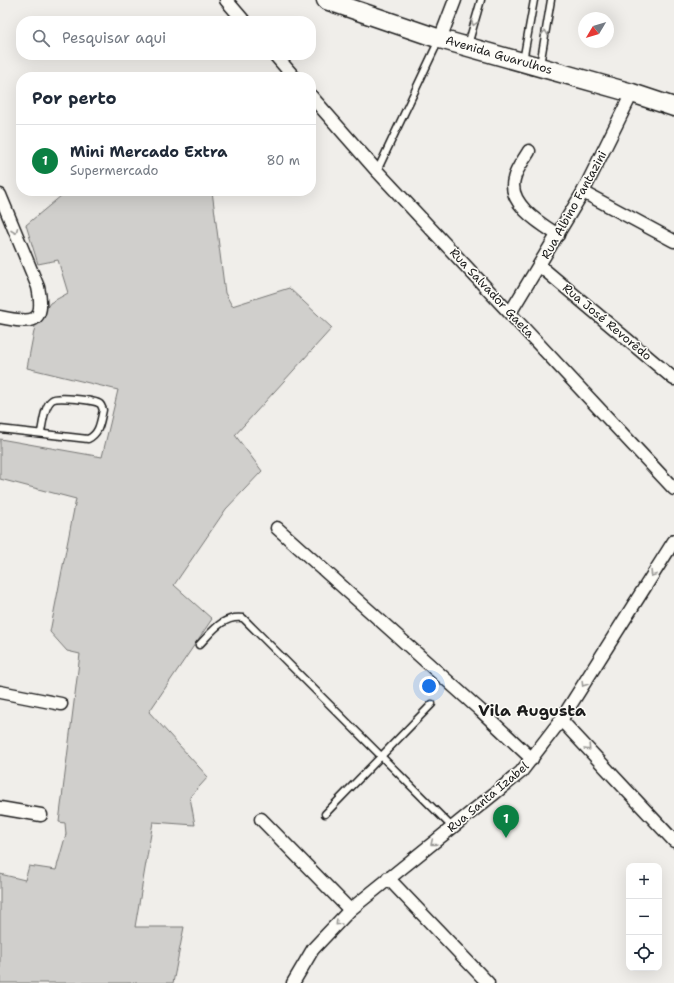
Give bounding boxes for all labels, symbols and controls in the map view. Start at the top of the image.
north arrow [578,12,614,48]
search box [16,16,316,60]
one-way arrow [470,19,479,26]
icon: search [30,27,52,49]
text: Pesquisar aqui [62,28,166,48]
one-way arrow [540,30,549,37]
street label: Avenida Guarulhos [444,32,554,78]
text: Por perto [32,87,117,109]
text: Mini Mercado Extra [70,142,228,162]
street label: Rua Albino Fantazini [538,148,610,262]
text: 1 [42,152,48,169]
text: 80 m [266,152,300,169]
text: Supermercado [70,162,158,179]
one-way arrow [10,227,18,234]
street label: Rua Salvador Gaeta [446,245,538,342]
street label: Rua José Revorêdo [559,280,655,364]
one-way arrow [650,570,658,577]
your location [419,676,439,696]
one-way arrow [581,680,589,687]
district label: Vila Augusta [478,700,586,721]
one-way arrow [583,743,591,751]
street label: Rua Santa Izabel [444,758,533,836]
pin: 1 [493,805,519,838]
one-way arrow [430,838,437,845]
map controls [626,863,662,971]
button: + [626,863,662,899]
button: − [626,899,662,935]
one-way arrow [336,918,343,925]
button: locate [626,935,662,971]

